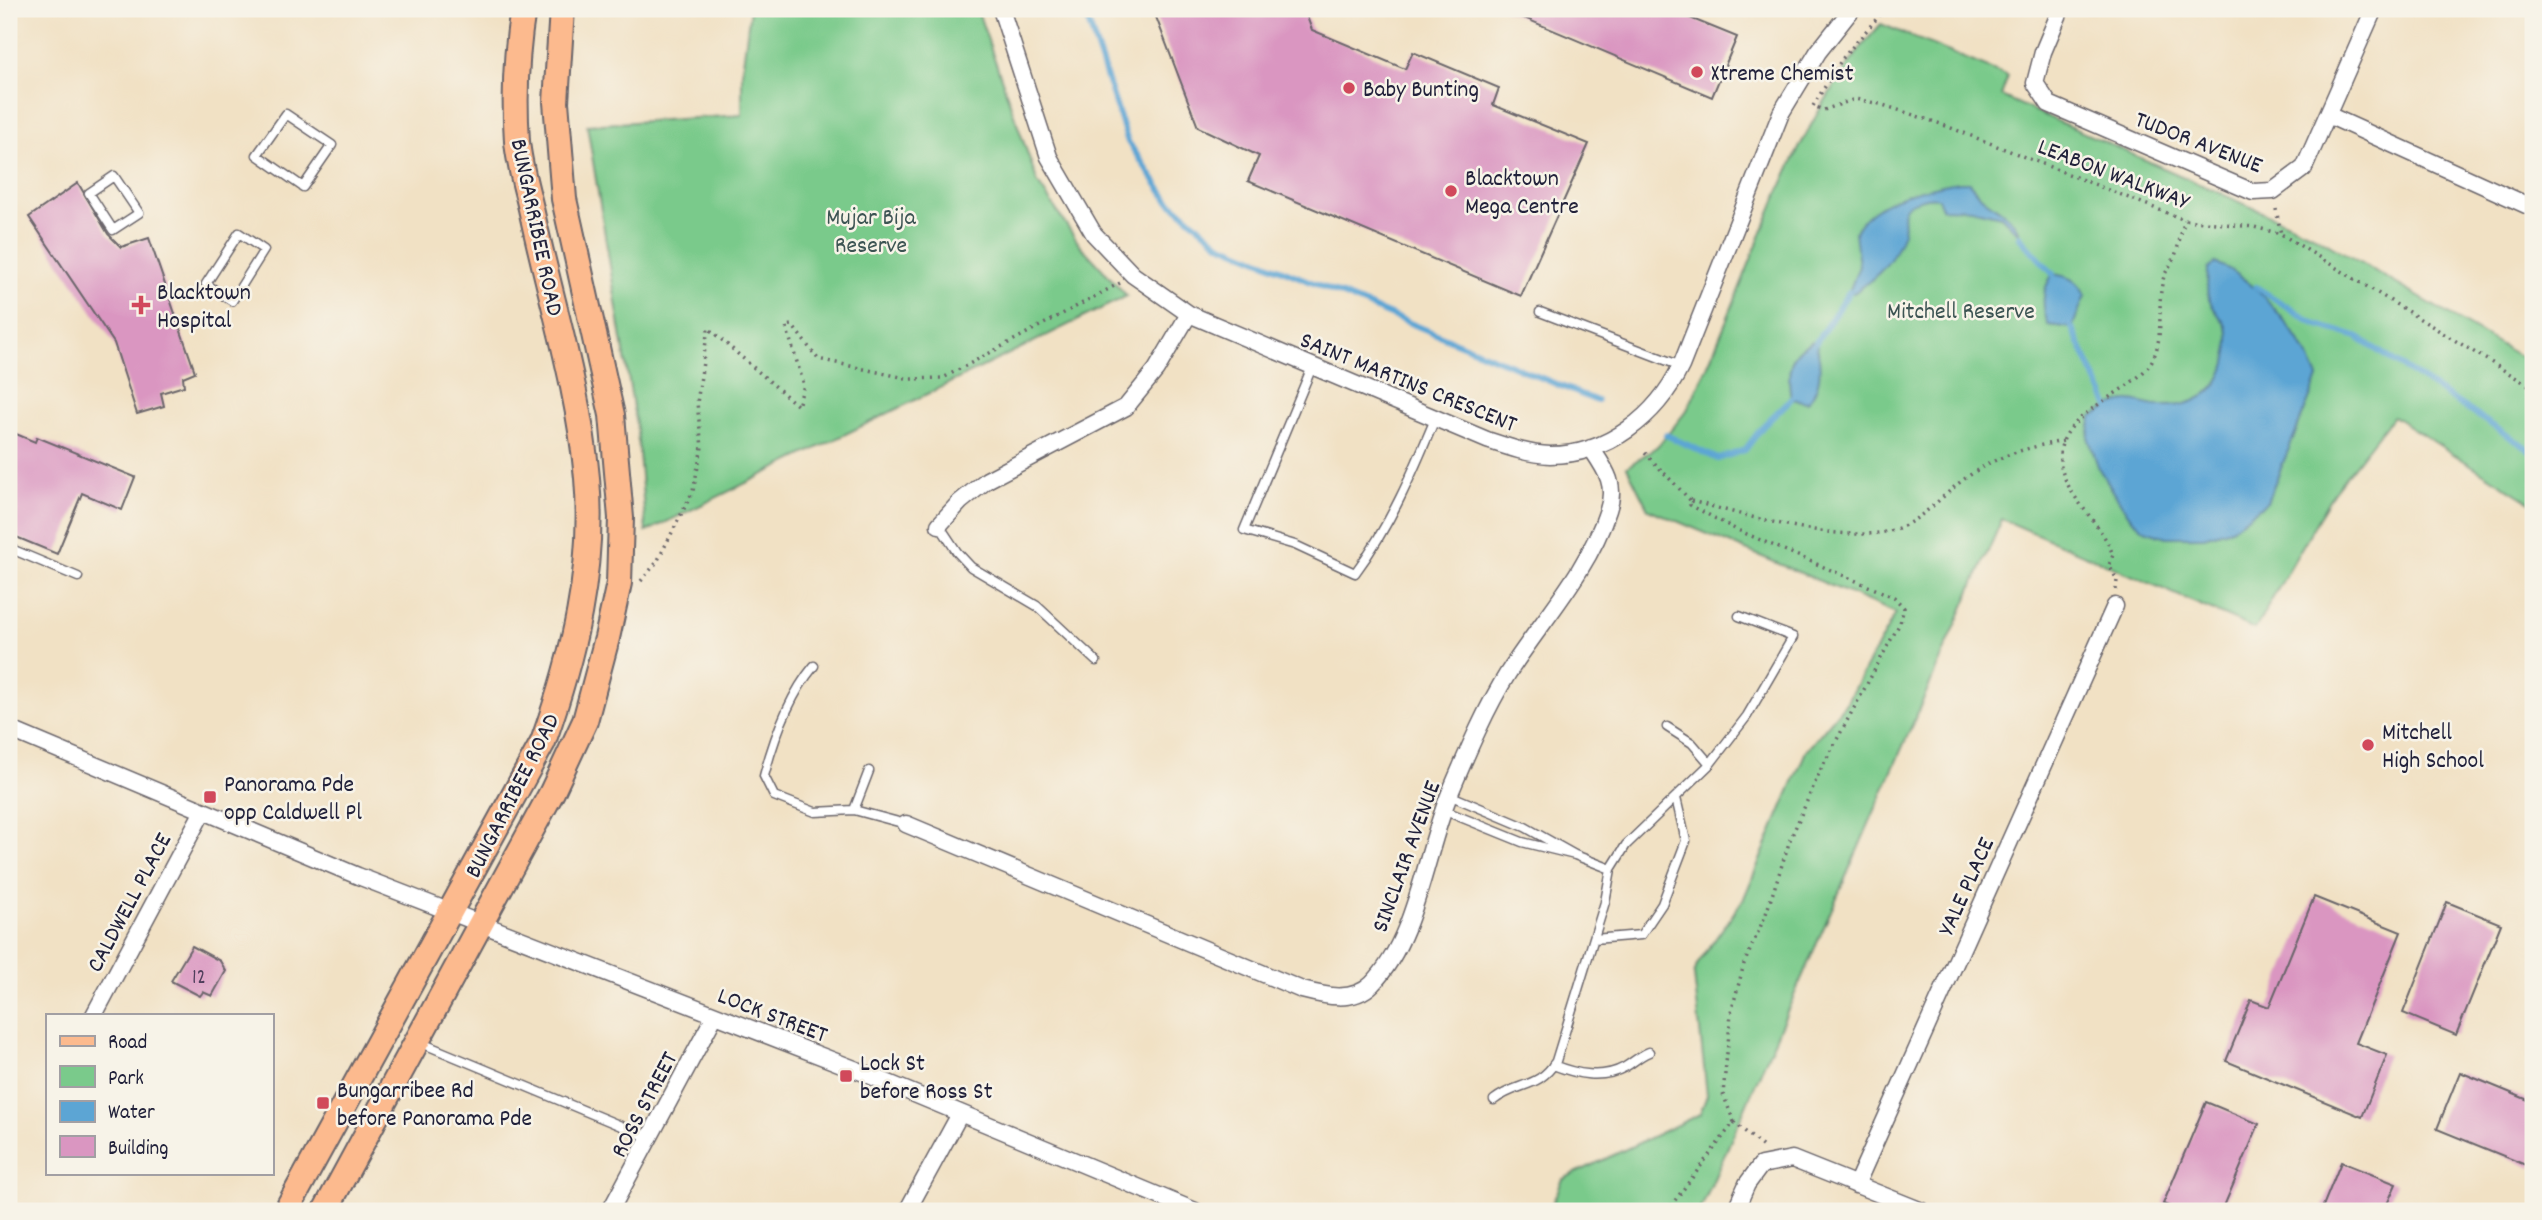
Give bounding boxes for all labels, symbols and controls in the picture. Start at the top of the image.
place label: Xtreme Chemist [1711,58,1854,92]
marker: Xtreme Chemist [1689,64,1705,80]
place label: Baby Bunting [1363,74,1479,108]
marker: Baby Bunting [1341,80,1357,96]
street label: TUDOR AVENUE [2129,104,2267,184]
street label: LEABON WALKWAY [2032,131,2195,221]
street label: BUNGARRIBEE ROAD [500,136,570,319]
place label: Blacktown Mega Centre [1465,163,1579,225]
marker: Blacktown Mega Centre [1443,183,1459,199]
park label: Mujar Bija Reserve [826,202,917,264]
place label: Blacktown Hospital [157,277,251,339]
marker: Blacktown Hospital [131,295,151,315]
park label: Mitchell Reserve [1887,296,2035,330]
street label: SAINT MARTINS CRESCENT [1294,325,1522,443]
street label: BUNGARRIBEE ROAD [458,708,570,884]
place label: Mitchell High School [2382,717,2484,779]
marker: Mitchell High School [2360,737,2376,753]
place label: Panorama Pde opp Caldwell Pl [224,769,362,831]
street label: SINCLAIR AVENUE [1365,776,1451,938]
marker: Panorama Pde opp Caldwell Pl [202,789,218,805]
street label: CALDWELL PLACE [80,828,182,979]
street label: YALE PLACE [1931,832,2005,942]
house number: 12 [192,964,206,994]
street label: LOCK STREET [712,980,832,1053]
legend [46,1014,273,1174]
text: Road [108,1029,147,1059]
street label: ROSS STREET [604,1046,688,1164]
place label: Lock St before Ross St [860,1048,993,1110]
text: Park [108,1065,144,1095]
marker: Lock St before Ross St [838,1068,854,1084]
place label: Bungarribee Rd before Panorama Pde [337,1075,532,1137]
marker: Bungarribee Rd before Panorama Pde [315,1095,331,1111]
text: Water [108,1099,155,1129]
text: Building [108,1135,168,1165]

